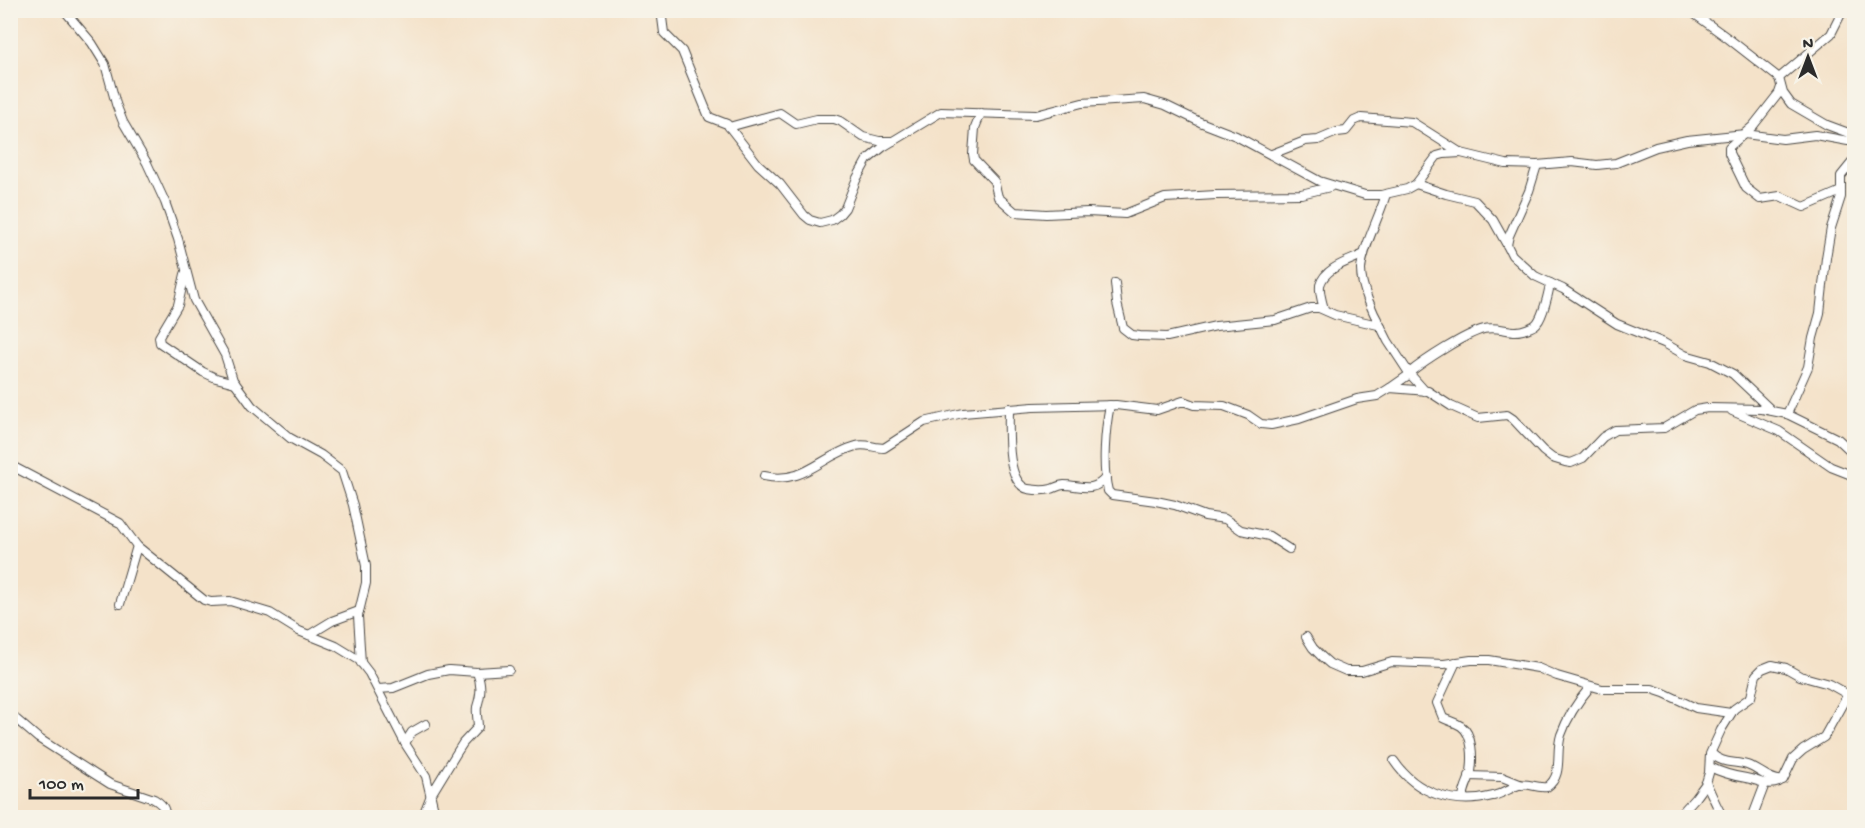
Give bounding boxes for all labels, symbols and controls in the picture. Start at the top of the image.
north arrow [1778,27,1838,87]
text: N [1803,36,1814,55]
scale bar [30,762,138,800]
text: 100 m [38,775,84,796]

